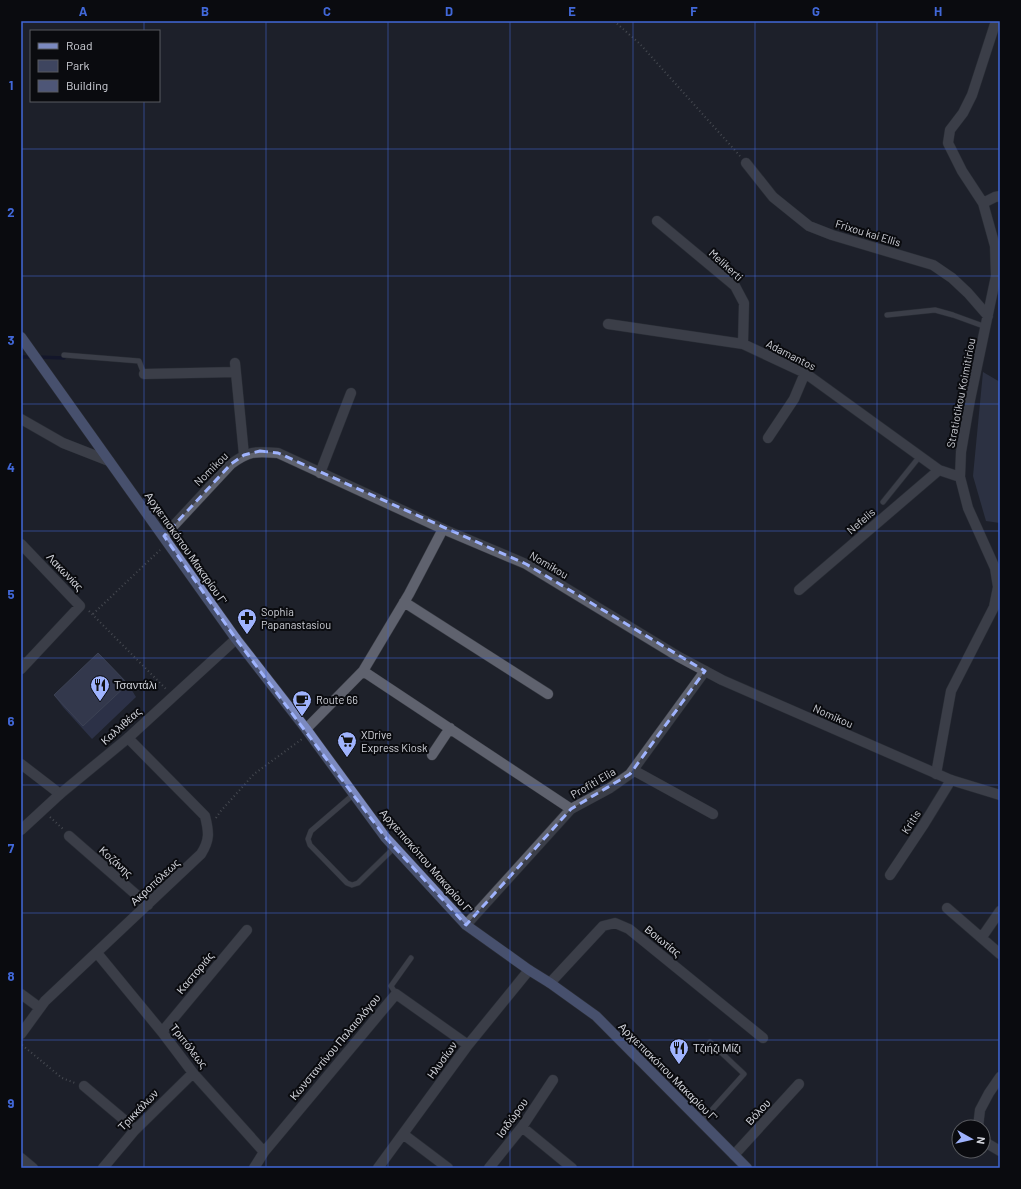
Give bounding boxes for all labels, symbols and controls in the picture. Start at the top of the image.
text: A [79,3,88,19]
text: B [201,3,209,19]
text: C [323,3,331,19]
text: D [445,3,453,19]
text: E [568,3,576,19]
text: F [690,3,698,19]
text: G [812,3,820,19]
text: H [934,3,942,19]
legend [30,30,160,102]
text: Road [66,38,93,52]
text: Park [66,58,90,72]
text: 1 [9,77,13,93]
text: Building [66,78,108,92]
text: 2 [7,204,15,220]
street label: Frixou kai Ellis [834,216,903,249]
street label: Melikerti [707,246,746,283]
text: 3 [7,332,15,348]
street label: Adamantos [764,337,818,373]
street label: Stratiotikou Koimitiriou [943,337,978,449]
street label: Nomikou [191,449,230,488]
text: 4 [7,459,15,475]
street label: Αρχιεπισκόπου Μακαρίου Γ' [143,489,230,607]
street label: Nefelis [844,505,877,536]
street label: Nomikou [528,548,571,581]
street label: Λακωνίας [44,550,86,593]
text: 5 [7,586,15,602]
place label: Sophia Papanastasiou [261,605,331,631]
pharmacy icon: Sophia Papanastasiou [236,607,258,635]
restaurant icon: Τσαντάλι [89,674,111,702]
place label: Τσαντάλι [114,678,157,691]
cafe icon: Route 66 [291,689,313,717]
place label: Route 66 [316,693,358,706]
street label: Nomikou [811,701,855,730]
street label: Καλλιθέας [98,704,143,747]
text: 6 [8,713,15,729]
place label: XDrive Express Kiosk [361,728,428,754]
supermarket icon: XDrive Express Kiosk [336,730,358,758]
street label: Profiti Elia [568,764,618,801]
street label: Αρχιεπισκόπου Μακαρίου Γ' [378,806,476,916]
street label: Kritis [898,807,923,836]
text: 7 [8,840,15,856]
street label: Κοζάνης [97,843,136,880]
street label: Ακροπόλεως [127,856,182,908]
street label: Βοιωτίας [643,922,684,959]
street label: Καστοριάς [173,949,216,996]
text: 8 [7,968,15,984]
street label: Κωνσταντίνου Παλαιολόγου [287,991,383,1102]
street label: Αρχιεπισκόπου Μακαρίου Γ' [616,1020,721,1124]
street label: Τριπόλεως [168,1021,211,1070]
restaurant icon: Τζιήζι Μίζι [668,1037,690,1065]
street label: Ηλυσίων [424,1038,460,1081]
place label: Τζιήζι Μίζι [693,1041,741,1054]
street label: Τρικκάλων [115,1086,161,1133]
text: 9 [8,1095,15,1111]
street label: Ισιδώρου [493,1096,530,1140]
street label: Βόλου [742,1096,773,1127]
north arrow [951,1119,991,1159]
text: N [974,1136,988,1145]

